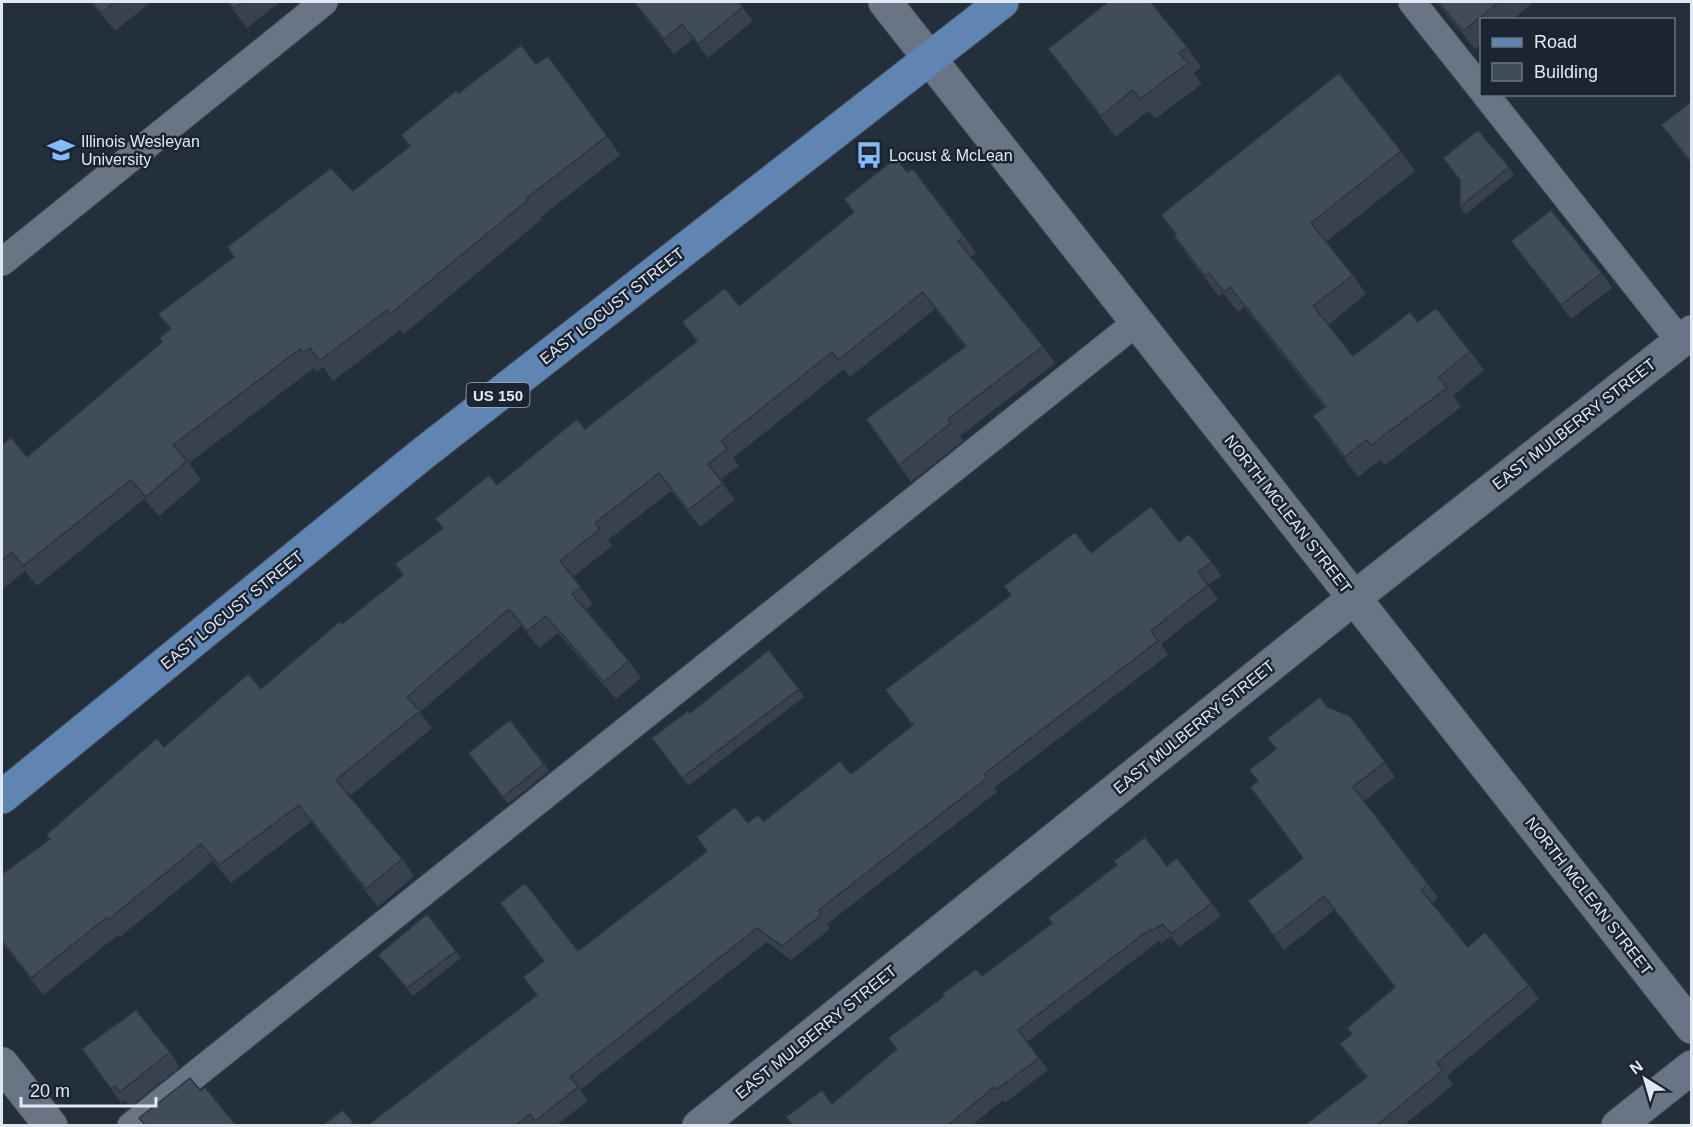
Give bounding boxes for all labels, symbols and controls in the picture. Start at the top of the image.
legend [1480,18,1675,96]
text: Road [1534,32,1577,52]
text: Building [1534,62,1598,82]
place label: Illinois Wesleyan University [81,133,200,168]
school or university icon: Illinois Wesleyan University [46,135,76,165]
bus stop icon: Locust & McLean [854,140,884,170]
place label: Locust & McLean [889,147,1013,164]
street label: EAST LOCUST STREET [537,244,688,368]
street label: EAST MULBERRY STREET [1489,355,1659,493]
road number: US 150 [466,383,530,407]
street label: NORTH MCLEAN STREET [1221,432,1355,596]
street label: EAST LOCUST STREET [157,547,307,673]
street label: EAST MULBERRY STREET [1110,657,1278,797]
street label: NORTH MCLEAN STREET [1522,814,1656,978]
street label: EAST MULBERRY STREET [732,962,900,1102]
north arrow [1615,1049,1675,1109]
text: N [1627,1057,1646,1078]
scale bar [21,1070,156,1108]
text: 20 m [30,1081,70,1101]

